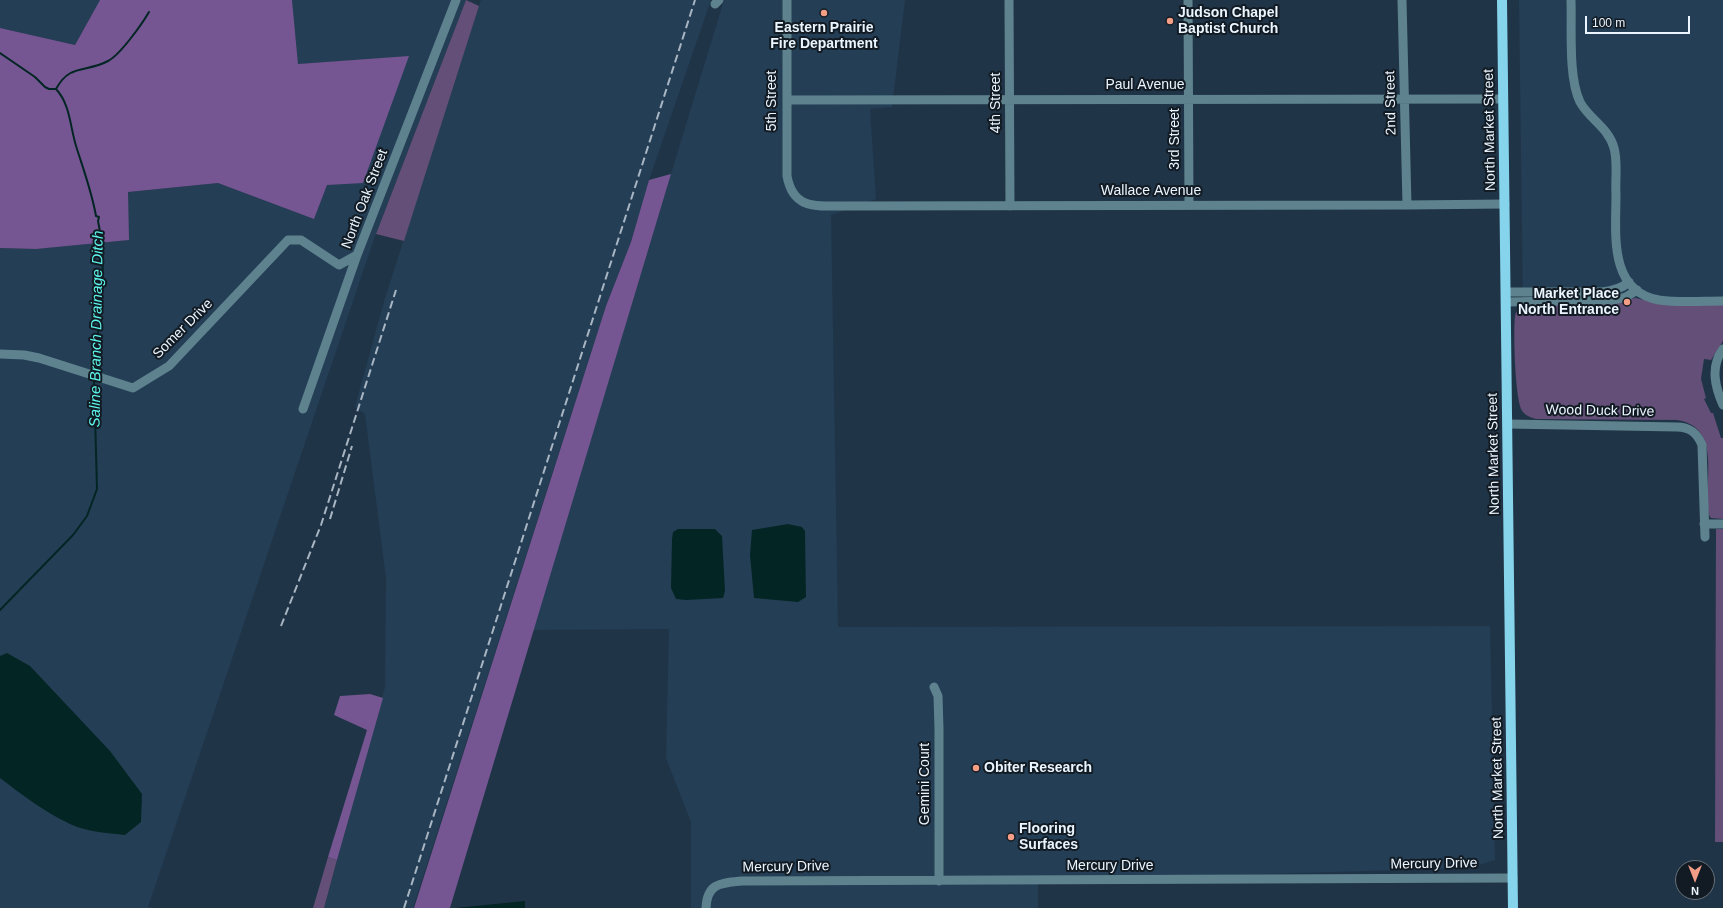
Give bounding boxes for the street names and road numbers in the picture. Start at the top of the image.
street label: North Market Street [1481,69,1499,191]
street label: 5th Street [764,71,780,131]
street label: 2nd Street [1382,71,1400,135]
street label: 4th Street [988,73,1004,133]
street label: Paul Avenue [1105,77,1185,93]
street label: 3rd Street [1167,108,1183,170]
street label: North Oak Street [338,147,392,251]
street label: Wallace Avenue [1101,183,1201,199]
street label: Somer Drive [150,296,216,362]
street label: North Market Street [1485,393,1503,515]
street label: Wood Duck Drive [1546,402,1654,420]
street label: North Market Street [1489,717,1507,839]
street label: Gemini Court [917,743,933,825]
street label: Mercury Drive [1390,855,1478,873]
street label: Mercury Drive [742,858,830,876]
street label: Mercury Drive [1066,858,1154,874]

